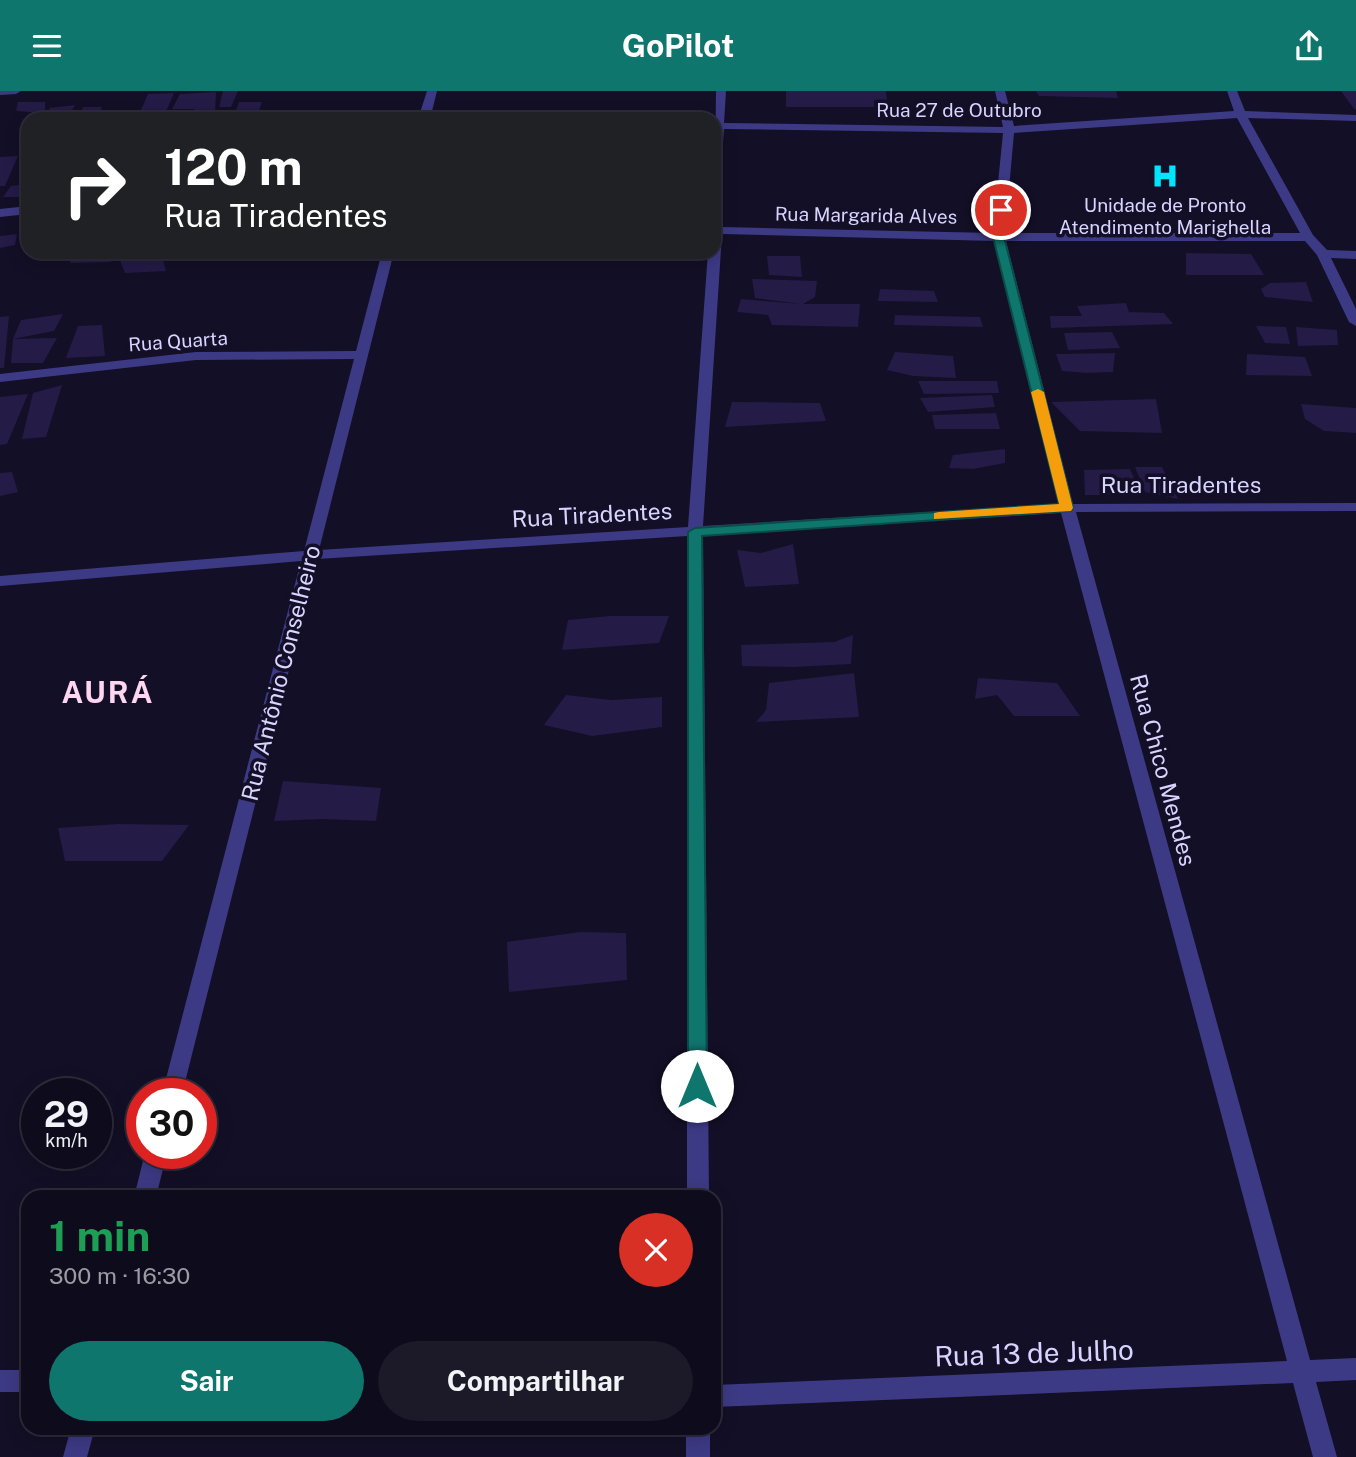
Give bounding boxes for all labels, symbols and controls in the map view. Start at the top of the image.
icon: menu [28,27,66,65]
text: GoPilot [622,27,734,64]
icon: share [1290,27,1328,65]
street label: Rua 27 de Outubro [876,99,1042,121]
text: 120 m [164,138,303,196]
icon: right [49,140,140,231]
hospital icon: Unidade de Pronto Atendimento Marighella [1150,161,1180,191]
pin [971,180,1031,240]
icon: arrive [982,191,1020,229]
place label: Unidade de Pronto Atendimento Marighella [1059,194,1271,238]
text: Rua Tiradentes [164,197,387,234]
street label: Rua Margarida Alves [775,202,957,228]
street label: Rua Quarta [128,327,228,355]
street label: Rua Tiradentes [1101,471,1261,498]
street label: Rua Tiradentes [511,497,673,532]
street label: Rua Antônio Conselheiro [236,542,325,804]
street label: Rua Chico Mendes [1125,671,1202,869]
district label: AURÁ [61,674,155,710]
position arrow [660,1049,734,1123]
speed limit sign: 30 [126,1078,217,1169]
text: 29 [44,1094,89,1135]
text: km/h [45,1130,88,1151]
text: 1 min [49,1211,150,1260]
button: close [619,1213,693,1287]
text: 300 m · 16:30 [49,1262,190,1289]
street label: Rua 13 de Julho [934,1333,1134,1372]
button: Sair [49,1341,364,1421]
button: Compartilhar [378,1341,693,1421]

